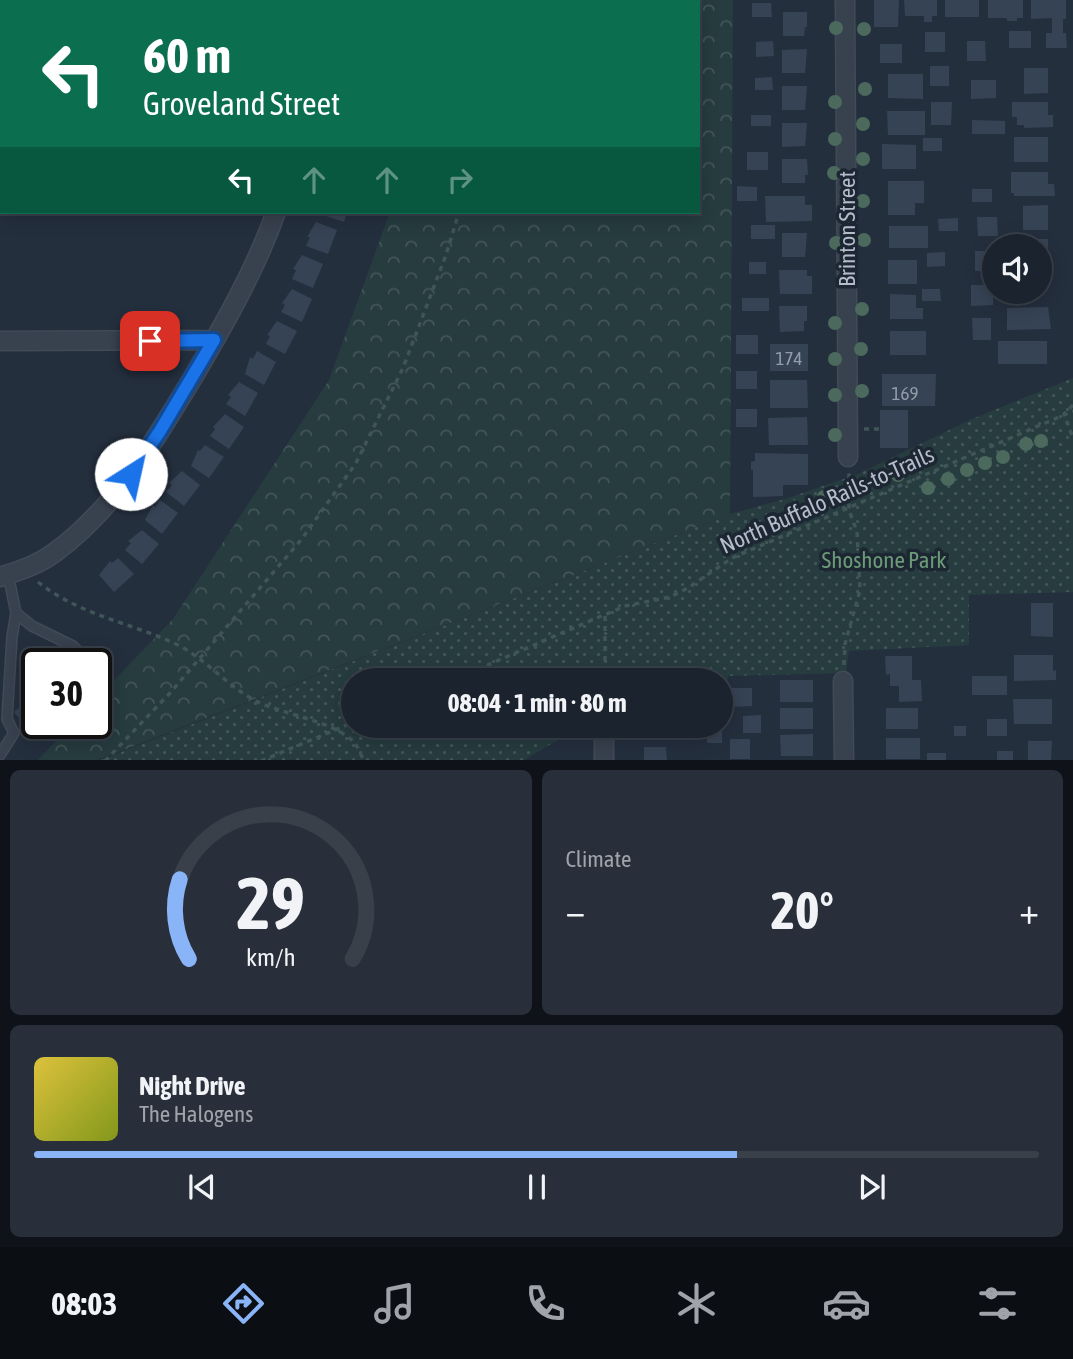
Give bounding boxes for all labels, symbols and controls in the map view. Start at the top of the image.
text: 60 m [143,27,231,83]
icon: left [28,28,119,119]
text: Groveland Street [143,85,340,122]
icon: left [222,161,260,199]
icon: ahead [295,161,333,199]
icon: ahead [368,161,406,199]
icon: right [441,161,479,199]
street label: Brinton Street [834,171,860,287]
map controls [982,234,1052,304]
button: sound [982,234,1052,304]
pin [120,311,180,371]
icon: arrive [131,322,169,360]
house number: 174 [776,347,802,369]
house number: 169 [892,382,918,404]
position arrow [94,437,168,511]
street label: North Buffalo Rails-to-Trails [716,441,938,559]
park label: Shoshone Park [822,547,946,573]
speed limit sign: 30 [21,648,112,739]
text: 08:04 · 1 min · 80 m [447,688,627,718]
text: Climate [566,846,631,872]
text: 29 [237,861,305,944]
text: 20° [771,880,834,940]
text: − [566,889,585,932]
text: + [1019,889,1039,932]
text: km/h [246,942,296,970]
text: Night Drive [139,1071,246,1101]
text: The Halogens [139,1101,253,1127]
icon: previous [183,1168,221,1206]
icon: pause [518,1168,556,1206]
icon: next [853,1168,891,1206]
icon: directions [219,1279,268,1328]
icon: music [370,1279,419,1328]
icon: phone [521,1279,570,1328]
icon: climate [672,1279,721,1328]
icon: car [822,1279,871,1328]
icon: filters [973,1279,1022,1328]
text: 08:03 [51,1285,117,1322]

